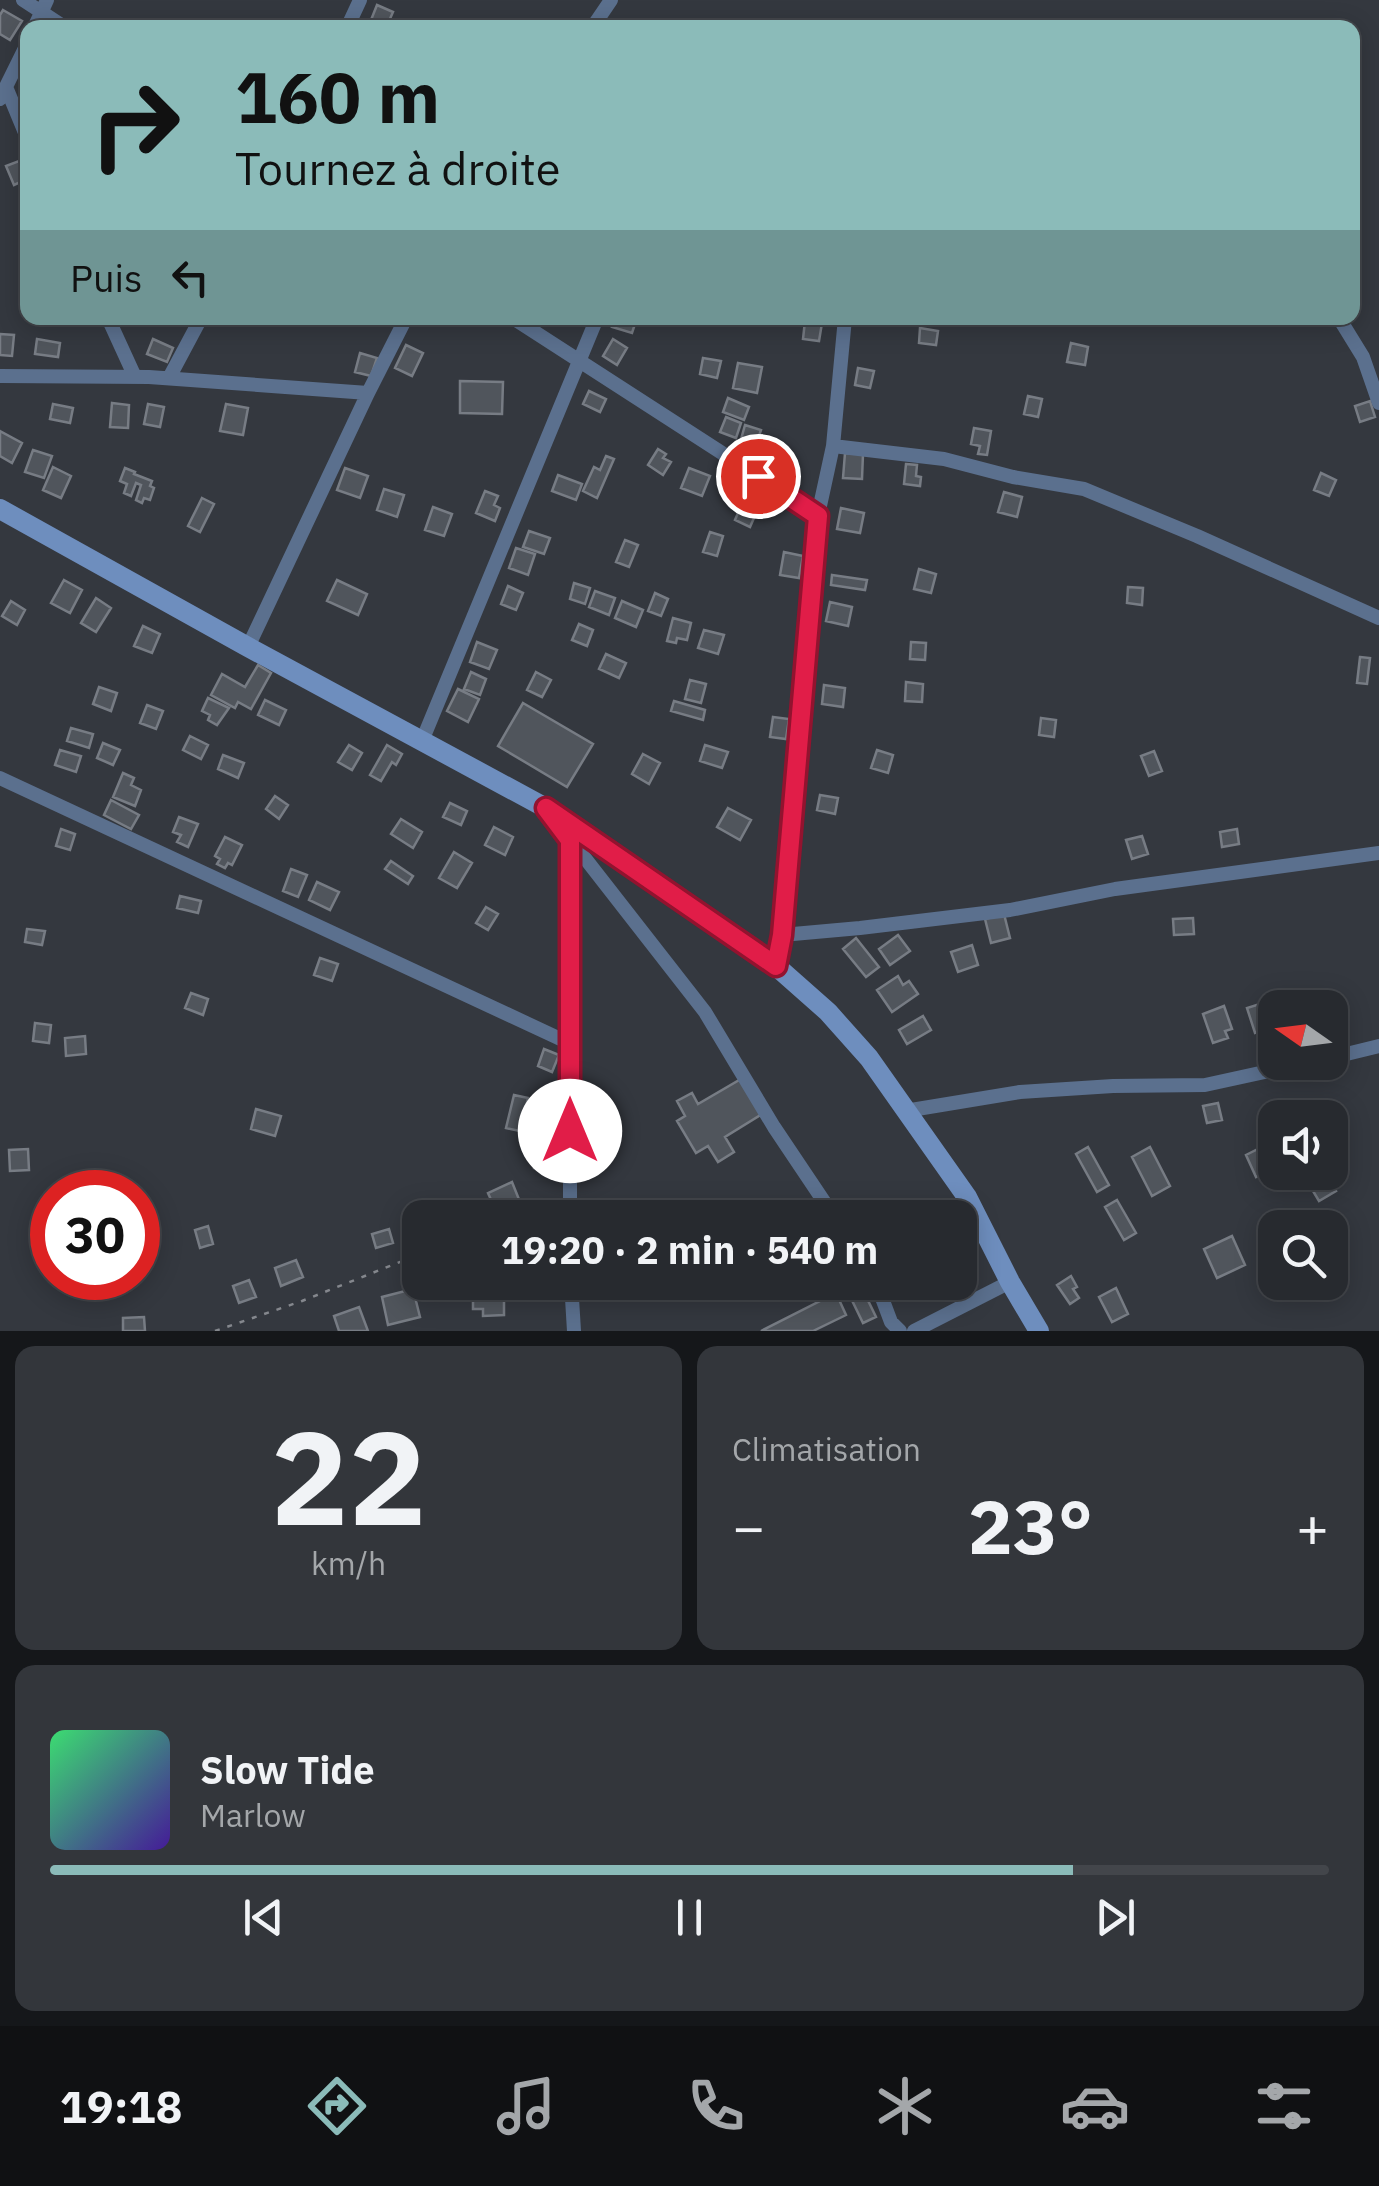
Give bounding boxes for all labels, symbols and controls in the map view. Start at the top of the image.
text: 160 m [235,51,440,142]
icon: right [70,60,200,190]
text: Tournez à droite [235,139,560,197]
icon: left [163,250,218,305]
text: Puis [70,253,143,302]
pin [716,434,801,519]
icon: arrive [731,449,786,504]
north arrow [1258,990,1348,1080]
map controls [1258,990,1348,1300]
position arrow [518,1079,622,1183]
button: sound [1258,1100,1348,1190]
speed limit sign: 30 [30,1170,160,1300]
button: search [1258,1210,1348,1300]
text: 19:20 · 2 min · 540 m [501,1225,878,1274]
text: 22 [270,1392,427,1561]
text: Climatisation [732,1428,921,1470]
text: 23° [968,1477,1093,1575]
text: − [732,1491,765,1562]
text: + [1296,1491,1329,1562]
text: km/h [311,1542,386,1584]
text: Slow Tide [200,1745,375,1794]
text: Marlow [200,1794,306,1836]
icon: previous [236,1890,291,1945]
icon: pause [662,1890,717,1945]
icon: next [1088,1890,1143,1945]
icon: directions [302,2071,372,2141]
icon: music [491,2071,561,2141]
icon: phone [681,2071,751,2141]
icon: climate [870,2071,940,2141]
icon: car [1060,2071,1130,2141]
icon: filters [1249,2071,1319,2141]
text: 19:18 [60,2077,183,2135]

